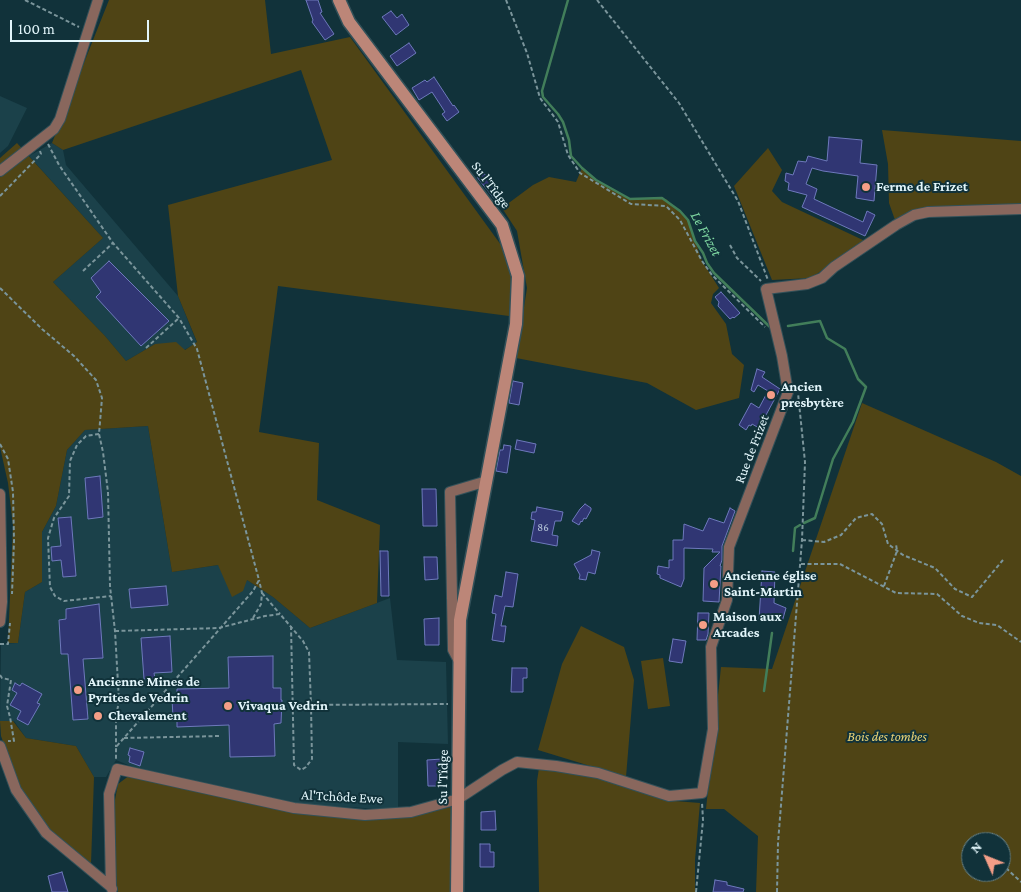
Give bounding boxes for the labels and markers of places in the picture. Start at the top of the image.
place label: Ferme de Frizet [876,179,968,195]
marker: Ferme de Frizet [860,181,872,193]
place label: Ancien presbytère [781,379,844,412]
marker: Ancien presbytère [765,389,777,401]
place label: Ancienne église Saint-Martin [724,568,816,600]
marker: Ancienne église Saint-Martin [708,578,720,590]
place label: Maison aux Arcades [713,609,782,642]
marker: Maison aux Arcades [697,619,709,631]
place label: Ancienne Mines de Pyrites de Vedrin [88,674,200,706]
marker: Ancienne Mines de Pyrites de Vedrin [72,684,84,696]
place label: Vivaqua Vedrin [238,698,328,714]
marker: Vivaqua Vedrin [222,700,234,712]
place label: Chevalement [108,708,186,724]
marker: Chevalement [92,710,104,722]

